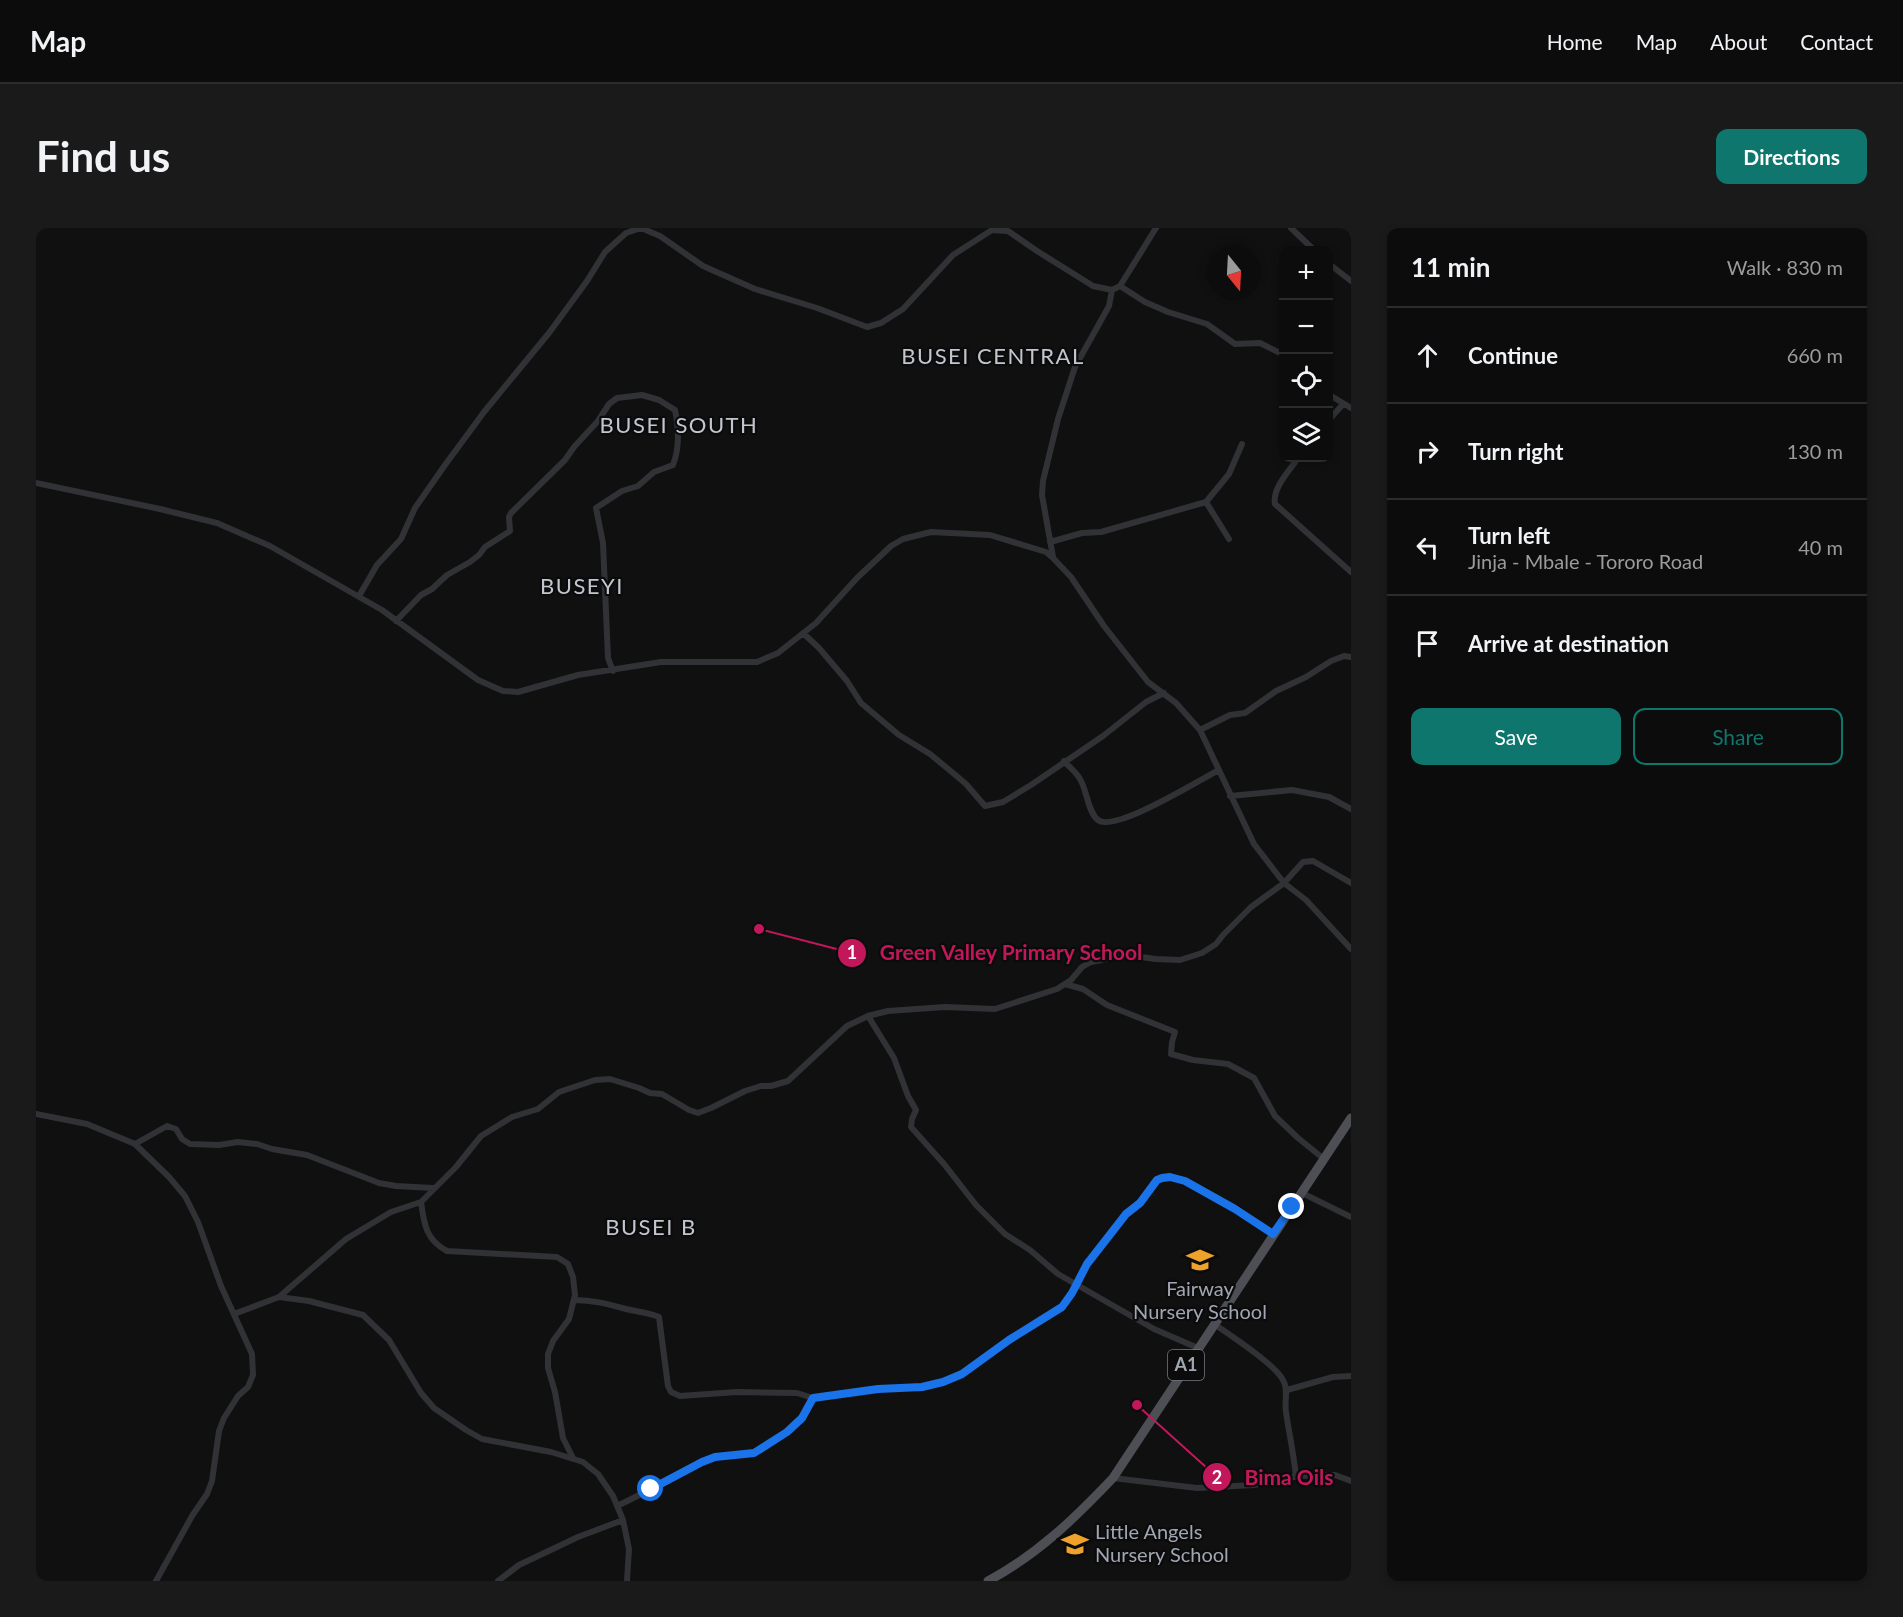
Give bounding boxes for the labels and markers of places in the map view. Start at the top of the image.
callout: Green Valley Primary School [837,933,1155,972]
school or university icon: Fairway Nursery School [1185,1245,1215,1275]
place label: Fairway Nursery School [1133,1276,1267,1323]
callout: Bima Oils [1202,1458,1345,1497]
place label: Little Angels Nursery School [1095,1519,1229,1566]
school or university icon: Little Angels Nursery School [1060,1529,1090,1559]

